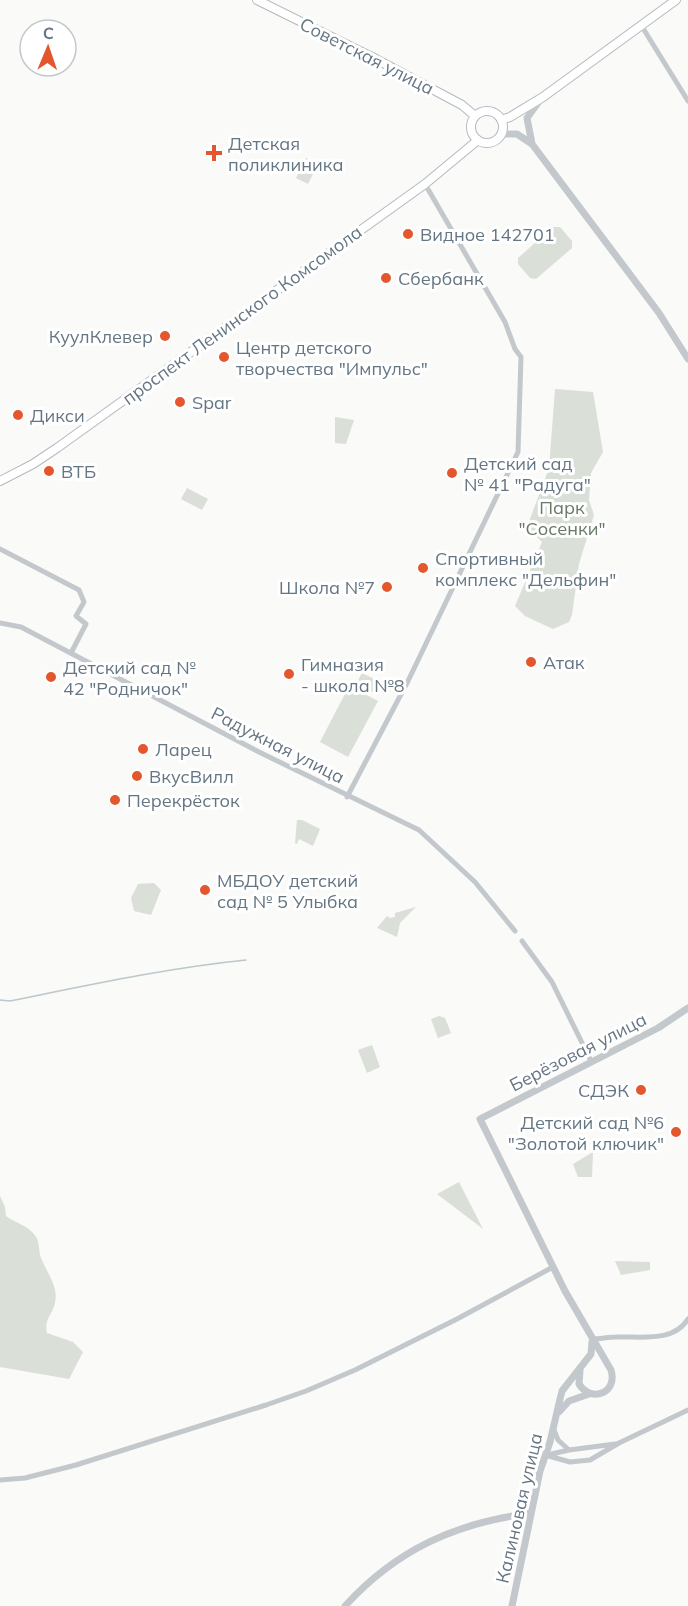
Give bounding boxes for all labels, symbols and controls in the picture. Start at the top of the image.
street label: Советская улица [296,12,438,100]
north arrow [18,18,78,78]
text: С [43,23,54,43]
place label: Детская поликлиника [228,132,343,176]
marker: Детская поликлиника [205,144,223,162]
street label: проспект Ленинского Комсомола [118,220,366,410]
place label: Видное 142701 [420,223,555,246]
marker: Видное 142701 [401,227,415,241]
place label: Сбербанк [398,267,484,290]
marker: Сбербанк [379,271,393,285]
place label: КуулКлевер [49,325,153,348]
marker: КуулКлевер [158,329,172,343]
place label: Центр детского творчества "Импульс" [236,336,428,380]
marker: Центр детского творчества "Импульс" [217,350,231,364]
place label: Spar [192,391,232,414]
marker: Spar [173,395,187,409]
place label: Дикси [30,404,85,427]
marker: Дикси [11,408,25,422]
place label: Детский сад № 41 "Радуга" [464,452,591,496]
place label: ВТБ [61,460,96,483]
marker: ВТБ [42,464,56,478]
marker: Детский сад № 41 "Радуга" [445,466,459,480]
park label: Парк "Сосенки" [519,496,605,540]
place label: Спортивный комплекс "Дельфин" [435,547,616,591]
marker: Спортивный комплекс "Дельфин" [416,561,430,575]
place label: Школа №7 [279,576,375,599]
marker: Школа №7 [380,580,394,594]
place label: Атак [543,651,585,674]
place label: Гимназия - школа №8 [301,653,405,697]
marker: Атак [524,655,538,669]
place label: Детский сад № 42 "Родничок" [63,656,196,700]
marker: Гимназия - школа №8 [282,667,296,681]
marker: Детский сад № 42 "Родничок" [44,670,58,684]
street label: Радужная улица [208,701,348,789]
place label: Ларец [155,738,212,761]
marker: Ларец [136,742,150,756]
place label: ВкусВилл [149,765,234,788]
marker: ВкусВилл [130,769,144,783]
place label: Перекрёсток [127,789,240,812]
marker: Перекрёсток [108,793,122,807]
place label: МБДОУ детский сад № 5 Улыбка [217,869,358,913]
marker: МБДОУ детский сад № 5 Улыбка [198,883,212,897]
street label: Берёзовая улица [506,1008,650,1096]
place label: СДЭК [578,1079,629,1102]
marker: СДЭК [634,1083,648,1097]
place label: Детский сад №6 "Золотой ключик" [508,1111,664,1155]
marker: Детский сад №6 "Золотой ключик" [669,1125,683,1139]
street label: Калиновая улица [491,1431,547,1585]

